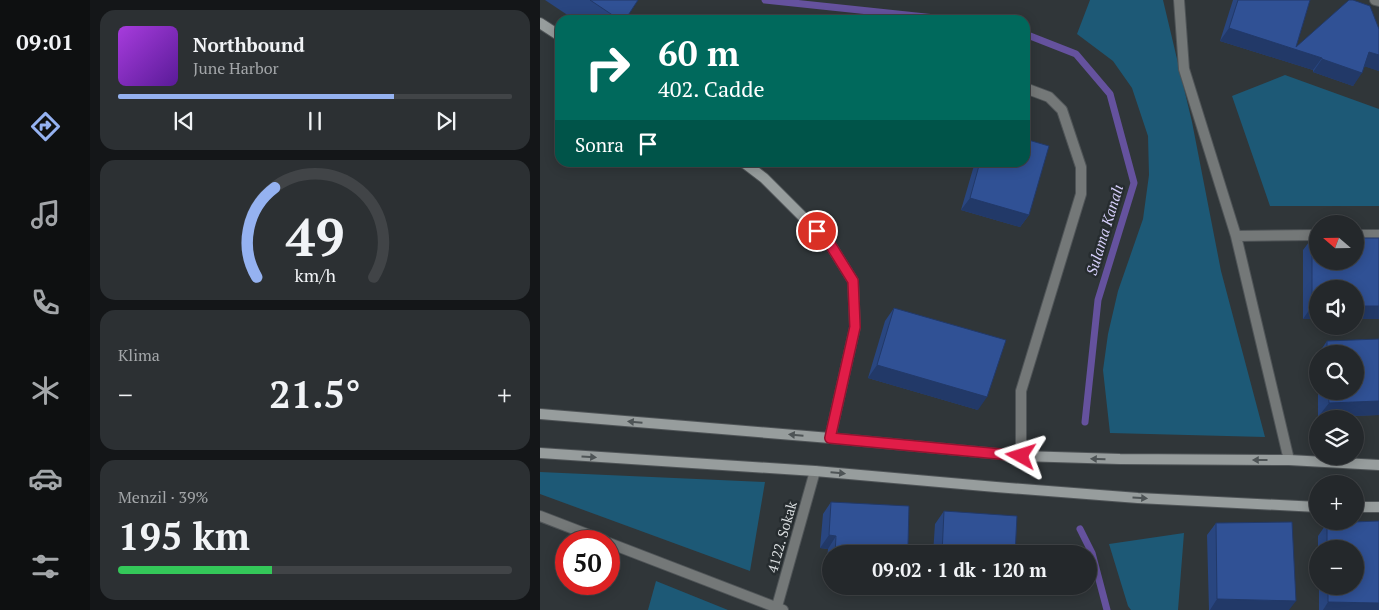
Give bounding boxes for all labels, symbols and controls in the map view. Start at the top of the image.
text: 09:01 [16,27,74,56]
text: 60 m [658,30,739,76]
text: Northbound [193,32,305,57]
icon: right [575,35,640,100]
text: June Harbor [193,57,279,79]
text: 402. Cadde [658,74,765,103]
icon: previous [170,107,198,135]
icon: pause [301,107,329,135]
icon: next [432,107,460,135]
icon: directions [28,109,63,144]
icon: arrive [634,130,662,158]
text: Sonra [575,132,624,157]
water label: Sulama Kanalı [1081,182,1127,277]
icon: music [28,197,63,232]
text: 49 [286,202,344,271]
pin [796,210,838,252]
north arrow [1309,215,1364,270]
map controls [1309,215,1364,595]
icon: arrive [803,217,831,245]
text: km/h [294,263,336,287]
button: sound [1309,280,1364,335]
icon: phone [28,285,63,320]
text: Klima [118,344,160,366]
button: search [1309,345,1364,400]
text: 21.5° [269,369,361,419]
icon: climate [28,373,63,408]
text: − [118,376,133,413]
text: + [497,376,512,413]
button: layers [1309,410,1364,465]
one-way arrow [626,417,642,425]
position arrow [994,429,1046,481]
one-way arrow [788,431,804,439]
one-way arrow [581,453,597,461]
one-way arrow [1090,454,1106,462]
one-way arrow [1252,456,1268,464]
icon: car [28,461,63,496]
one-way arrow [830,469,846,477]
button: + [1309,475,1364,530]
text: Menzil · 39% [118,486,208,508]
one-way arrow [1132,494,1148,502]
street label: 4122. Sokak [762,498,801,575]
text: 195 km [118,511,250,561]
speed limit sign: 50 [555,530,620,595]
button: − [1309,540,1364,595]
icon: filters [28,549,63,584]
text: 09:02 · 1 dk · 120 m [872,557,1047,582]

